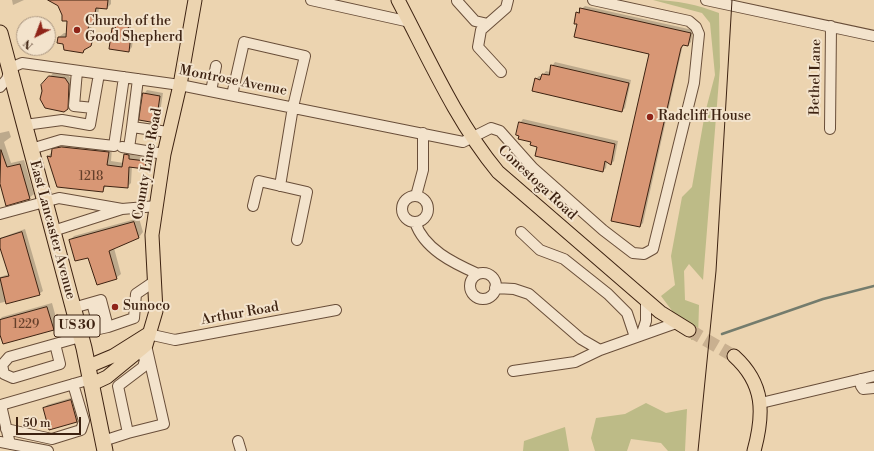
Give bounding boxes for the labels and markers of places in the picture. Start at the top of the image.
place label: Church of the Good Shepherd [85,14,183,46]
marker: Church of the Good Shepherd [72,25,82,35]
place label: Radcliff House [658,109,751,125]
marker: Radcliff House [645,112,655,122]
place label: Sunoco [123,299,170,315]
marker: Sunoco [110,302,120,312]

